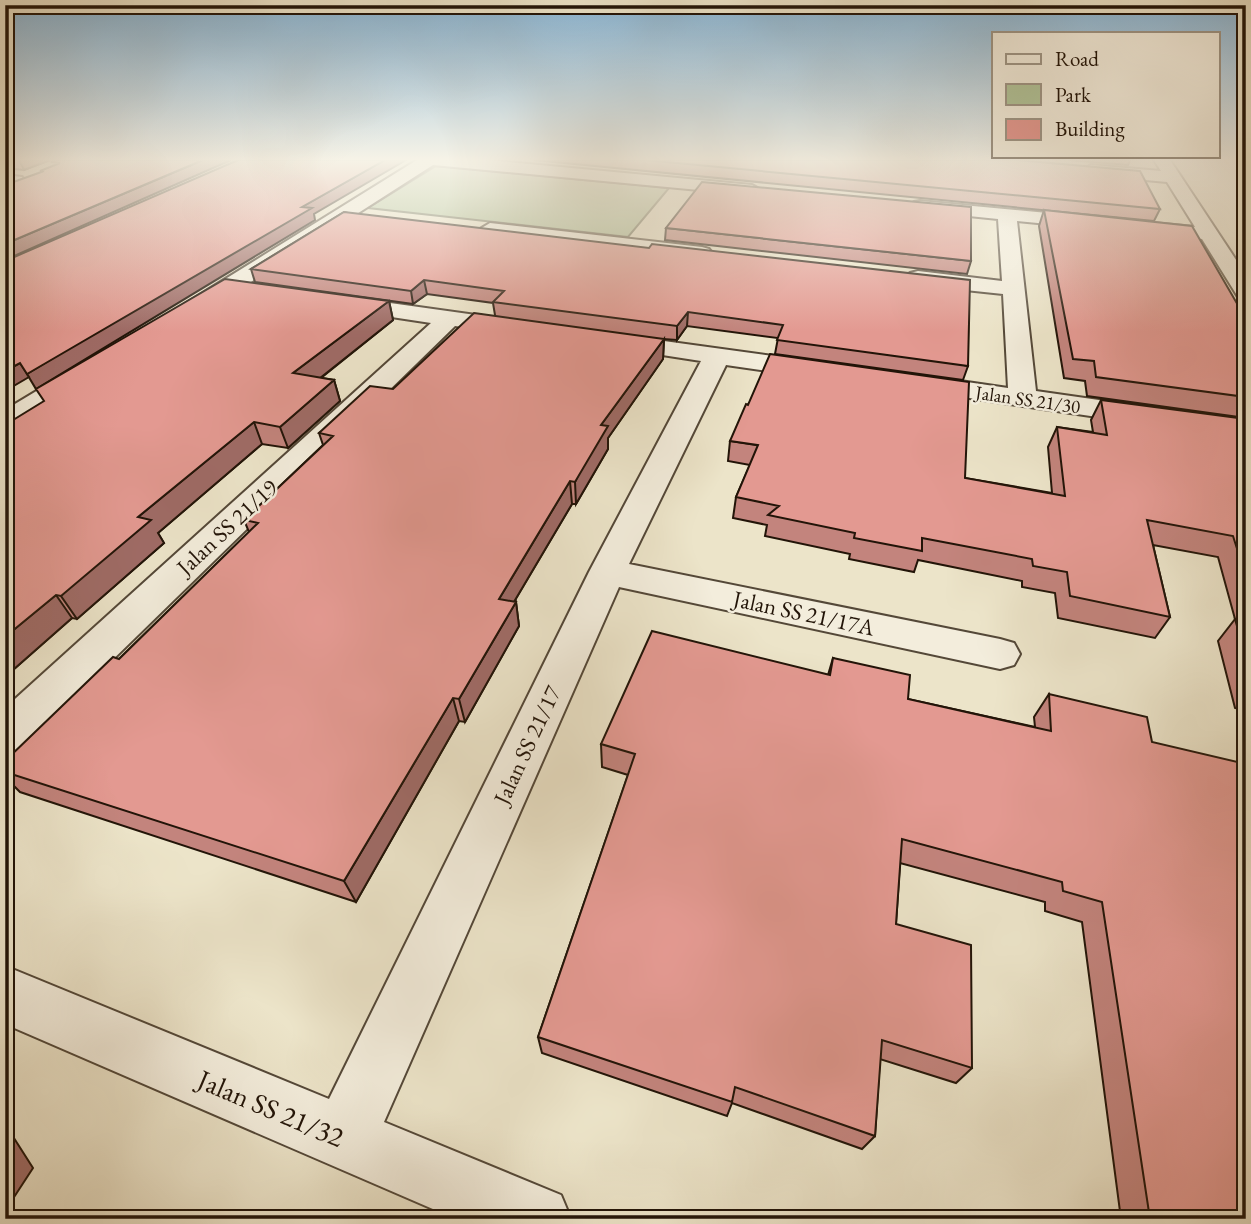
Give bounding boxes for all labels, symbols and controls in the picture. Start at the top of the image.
legend [992,32,1220,158]
text: Road [1055,45,1099,72]
text: Park [1055,81,1092,108]
text: Building [1055,115,1125,142]
street label: Jalan SS 21/30 [972,379,1082,419]
street label: Jalan SS 21/19 [169,472,284,583]
street label: Jalan SS 21/17A [729,583,878,643]
street label: Jalan SS 21/17 [486,680,568,811]
street label: Jalan SS 21/32 [191,1060,350,1155]

